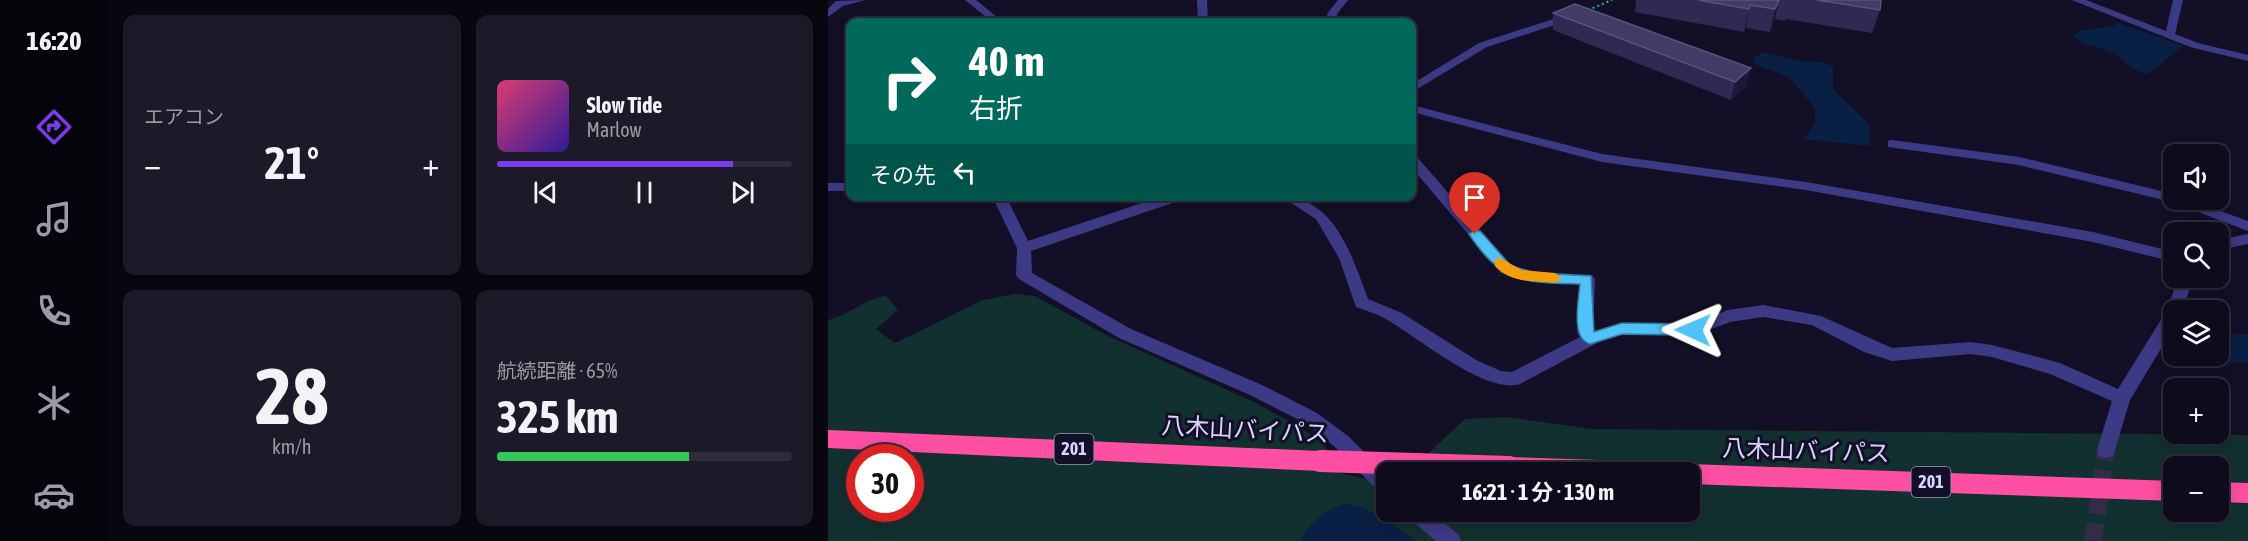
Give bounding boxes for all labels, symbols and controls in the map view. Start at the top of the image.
text: 16:20 [26,25,82,56]
text: 40 m [969,37,1044,85]
icon: right [870,42,948,120]
text: Slow Tide [587,92,662,118]
text: 右折 [969,93,1023,124]
text: エアコン [144,105,224,128]
icon: directions [33,106,75,148]
text: Marlow [587,118,641,141]
text: 21° [264,137,319,189]
map controls [2163,144,2229,522]
button: sound [2163,144,2229,210]
text: − [144,145,161,183]
text: + [422,145,439,183]
icon: left [948,156,981,189]
text: その先 [870,162,936,188]
pin [1449,172,1500,234]
icon: previous [529,176,562,209]
icon: pause [628,176,661,209]
icon: next [726,176,759,209]
icon: arrive [1458,181,1491,214]
icon: music [33,198,75,240]
button: search [2163,222,2229,288]
icon: phone [33,290,75,332]
position arrow [1661,298,1725,362]
button: layers [2163,300,2229,366]
text: 28 [255,351,328,441]
text: 航続距離 · 65% [497,359,617,382]
button: + [2163,378,2229,444]
icon: climate [33,382,75,424]
text: 325 km [497,391,618,443]
street label: 八木山バイパス [1161,412,1329,447]
road number: 201 [1054,434,1094,464]
street label: 八木山バイパス [1722,434,1890,467]
text: km/h [272,435,312,458]
speed limit sign: 30 [846,444,924,522]
button: − [2163,456,2229,522]
road number: 201 [1912,467,1950,497]
icon: car [33,474,75,516]
text: 16:21 · 1 分 · 130 m [1462,479,1614,505]

